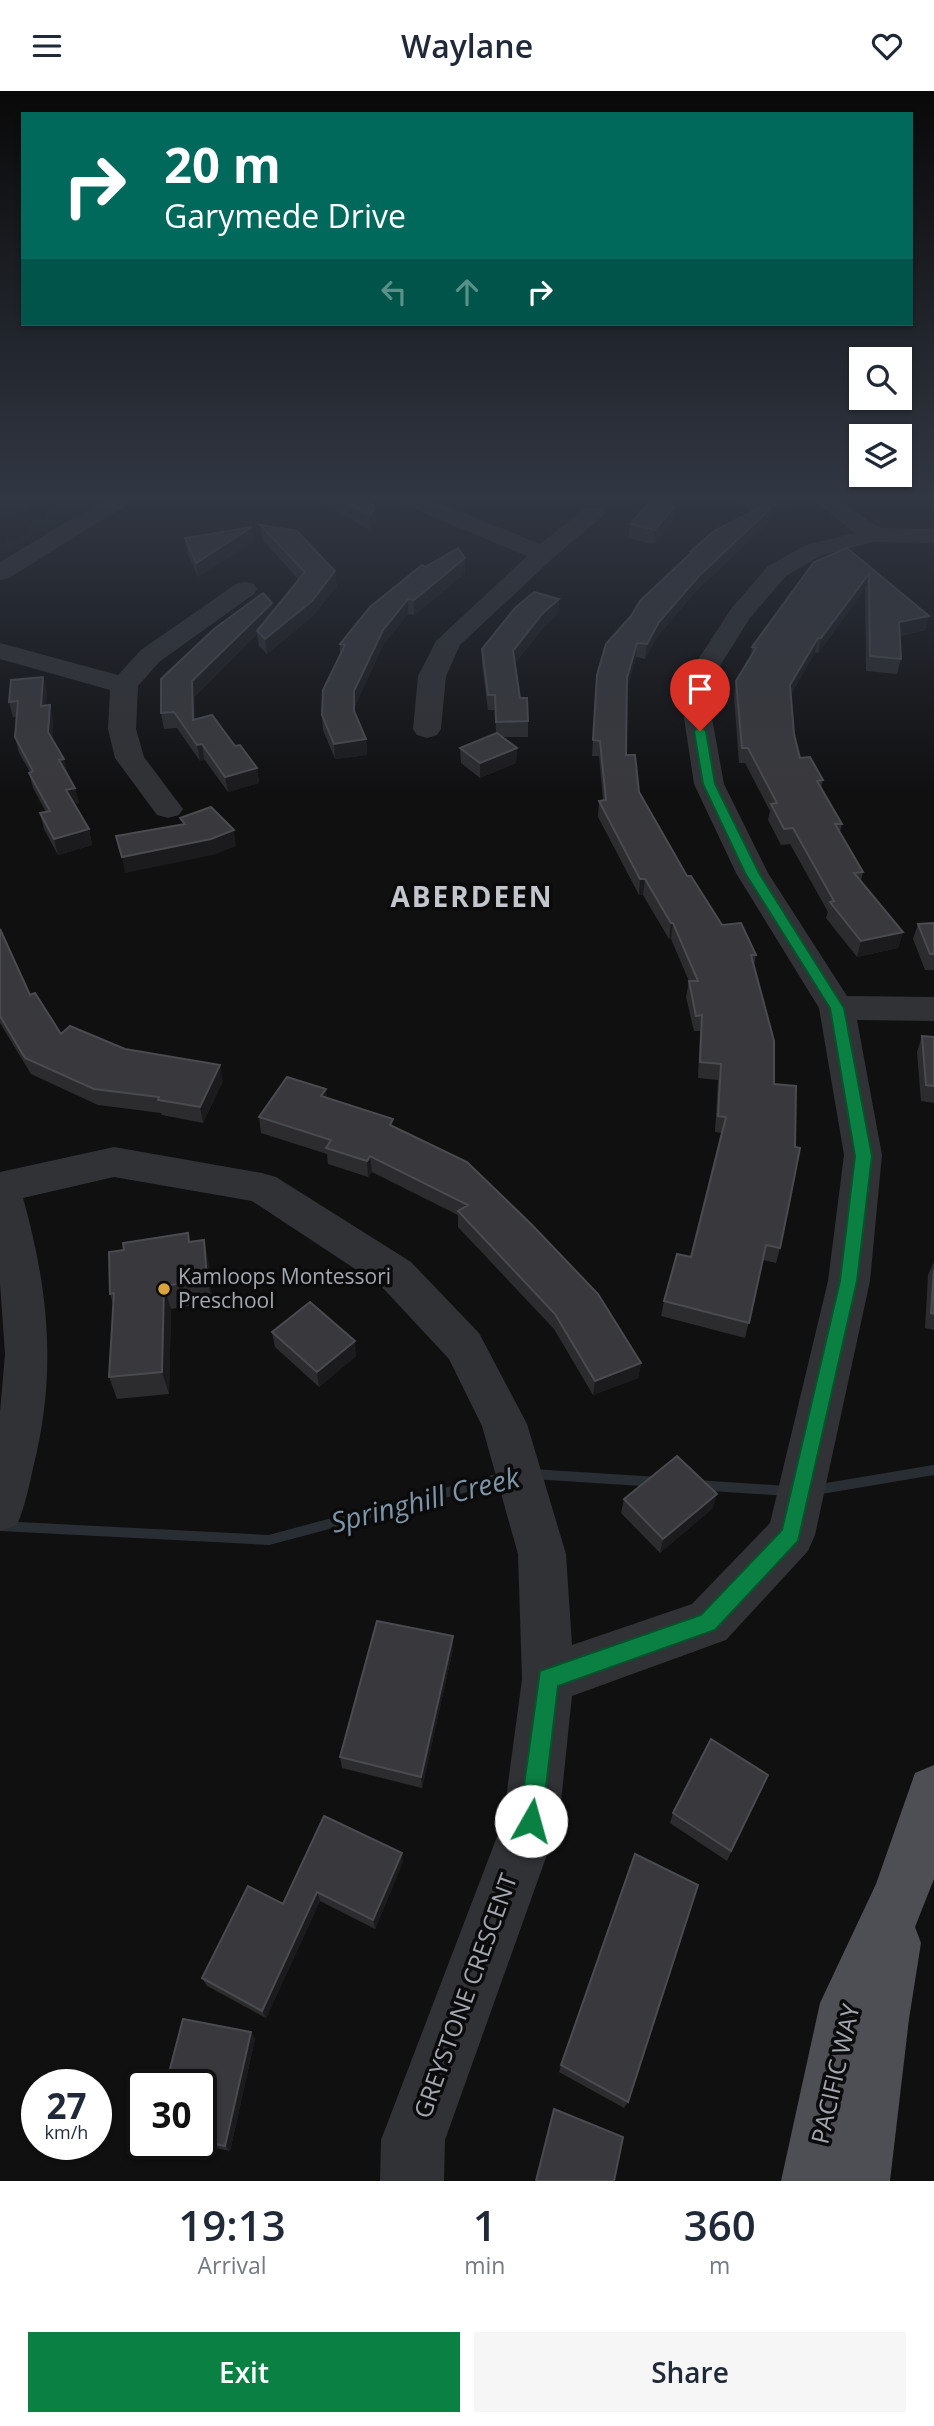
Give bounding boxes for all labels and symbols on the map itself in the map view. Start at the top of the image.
pin [670,659,730,731]
district label: ABERDEEN [390,877,554,915]
place label: Kamloops Montessori Preschool [178,1262,391,1314]
marker: Kamloops Montessori Preschool [156,1281,172,1297]
water label: Springhill Creek [327,1457,524,1541]
position arrow [494,1784,568,1858]
street label: GREYSTONE CRESCENT [405,1869,524,2122]
street label: PACIFIC WAY [802,2000,867,2147]
speed limit sign: 30 [126,2069,217,2160]

